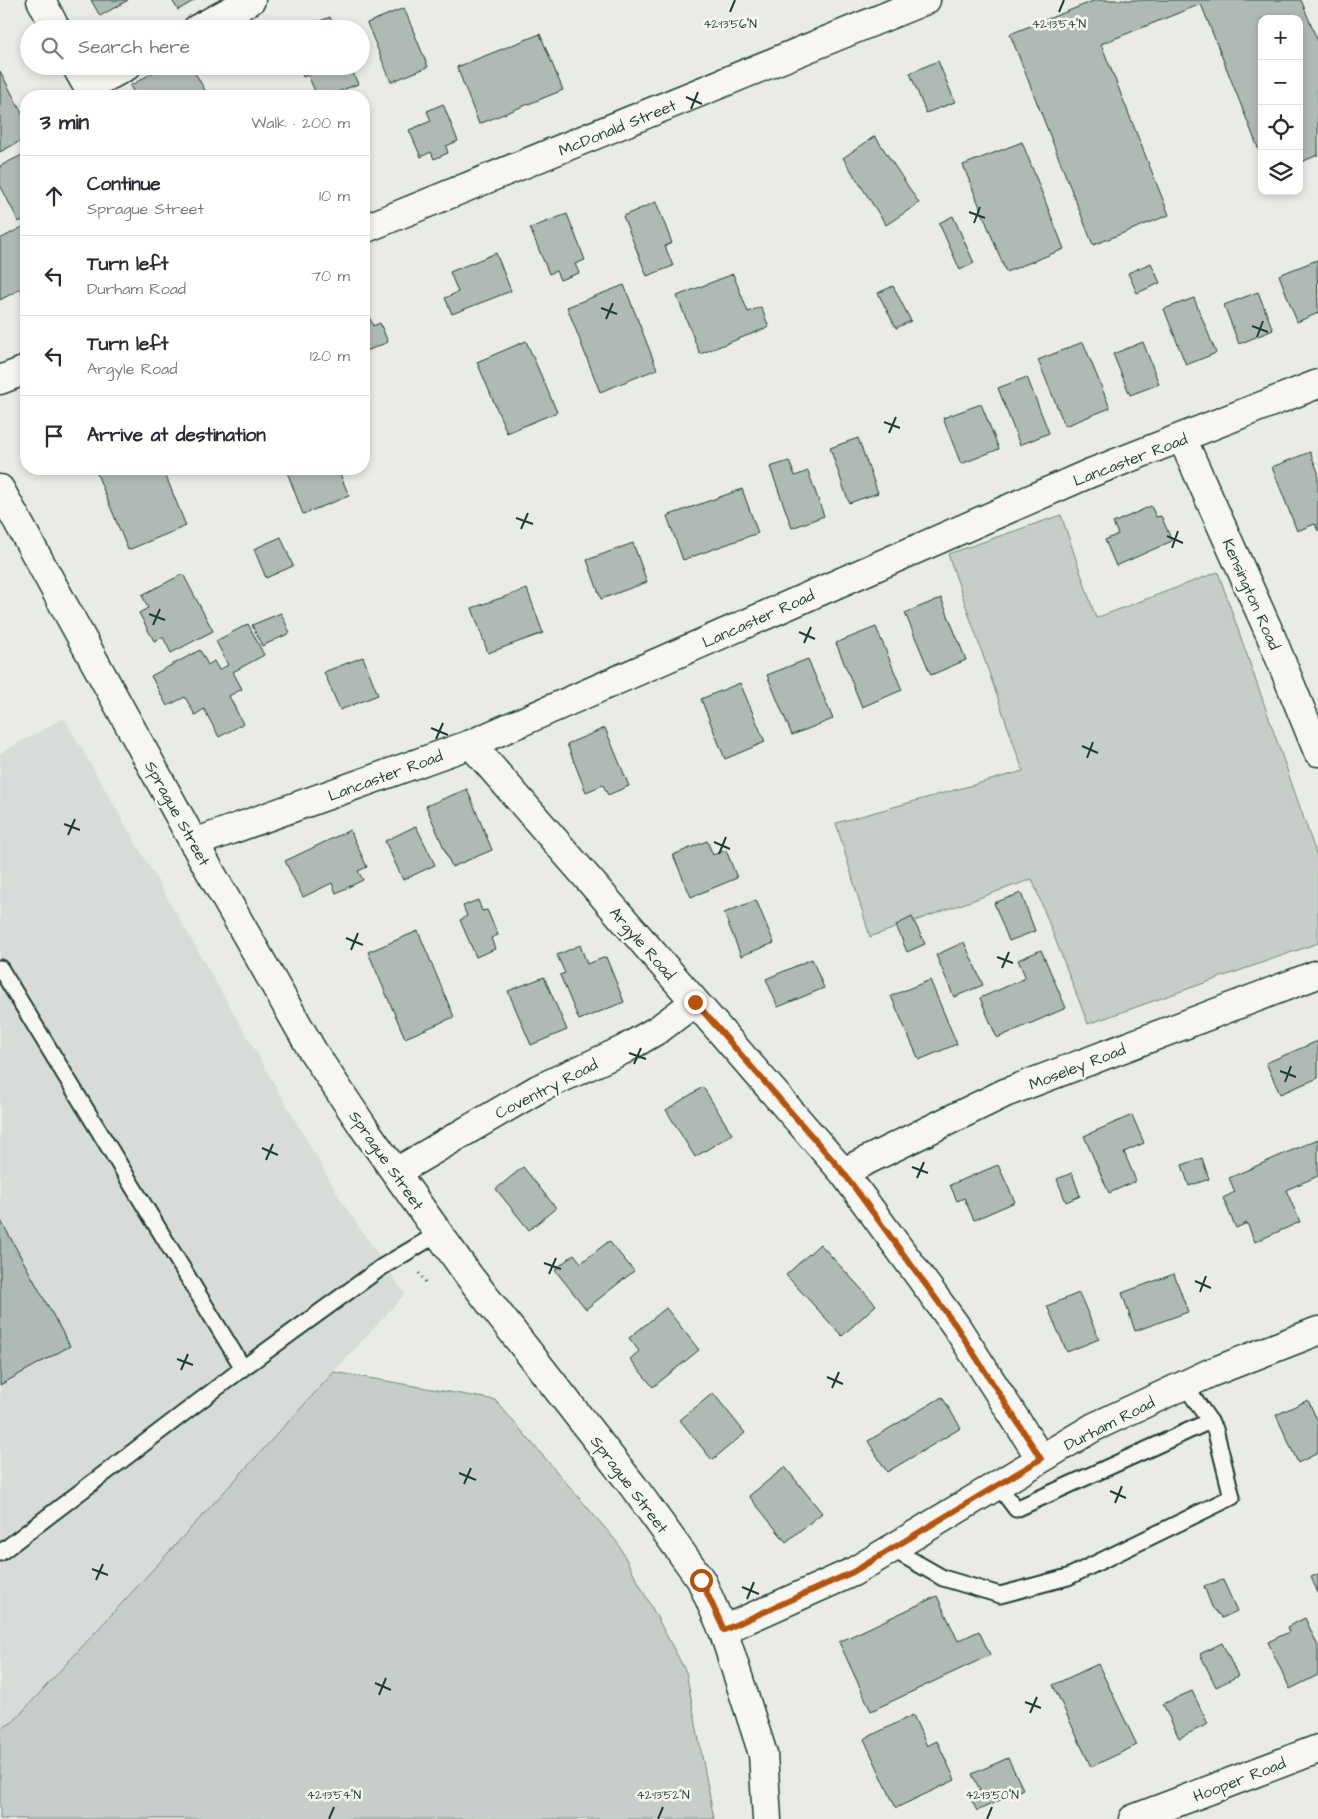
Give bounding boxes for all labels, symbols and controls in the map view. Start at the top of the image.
map controls [1258,15,1303,195]
button: + [1258,15,1303,60]
text: 42°13'56"N [703,16,757,33]
text: 42°13'54"N [1032,16,1087,33]
search box [20,20,370,75]
icon: search [38,34,66,62]
text: Search here [78,34,190,61]
button: − [1258,60,1303,105]
street label: McDonald Street [555,94,680,162]
button: locate [1258,105,1303,150]
text: 3 min [40,108,89,137]
text: Walk · 200 m [251,112,350,134]
button: layers [1258,150,1303,195]
text: Continue [87,171,161,198]
icon: ahead [40,182,68,210]
text: 10 m [319,185,350,207]
text: Sprague Street [87,198,204,220]
text: Turn left [87,251,168,278]
icon: left [40,262,68,290]
text: 70 m [311,265,350,287]
text: Durham Road [87,278,186,300]
text: Turn left [87,331,168,358]
icon: left [40,342,68,370]
text: 120 m [310,345,350,367]
text: Argyle Road [87,358,177,380]
icon: arrive [40,422,68,450]
text: Arrive at destination [87,422,266,449]
street label: Lancaster Road [1070,428,1191,492]
street label: Kensington Road [1216,535,1285,654]
street label: Lancaster Road [699,584,818,653]
street label: Lancaster Road [325,745,446,807]
street label: Sprague Street [138,757,215,871]
street label: Argyle Road [604,902,680,986]
route end [684,991,707,1014]
street label: Moseley Road [1026,1038,1129,1096]
street label: Coventry Road [491,1054,602,1125]
street label: Sprague Street [343,1106,429,1216]
street label: Durham Road [1060,1392,1159,1456]
street label: Sprague Street [584,1431,673,1539]
route start [690,1569,713,1592]
street label: Hooper Road [1190,1752,1289,1808]
text: 42°13'54"N [307,1787,362,1804]
text: 42°13'52"N [637,1787,690,1804]
text: 42°13'50"N [965,1787,1019,1804]

